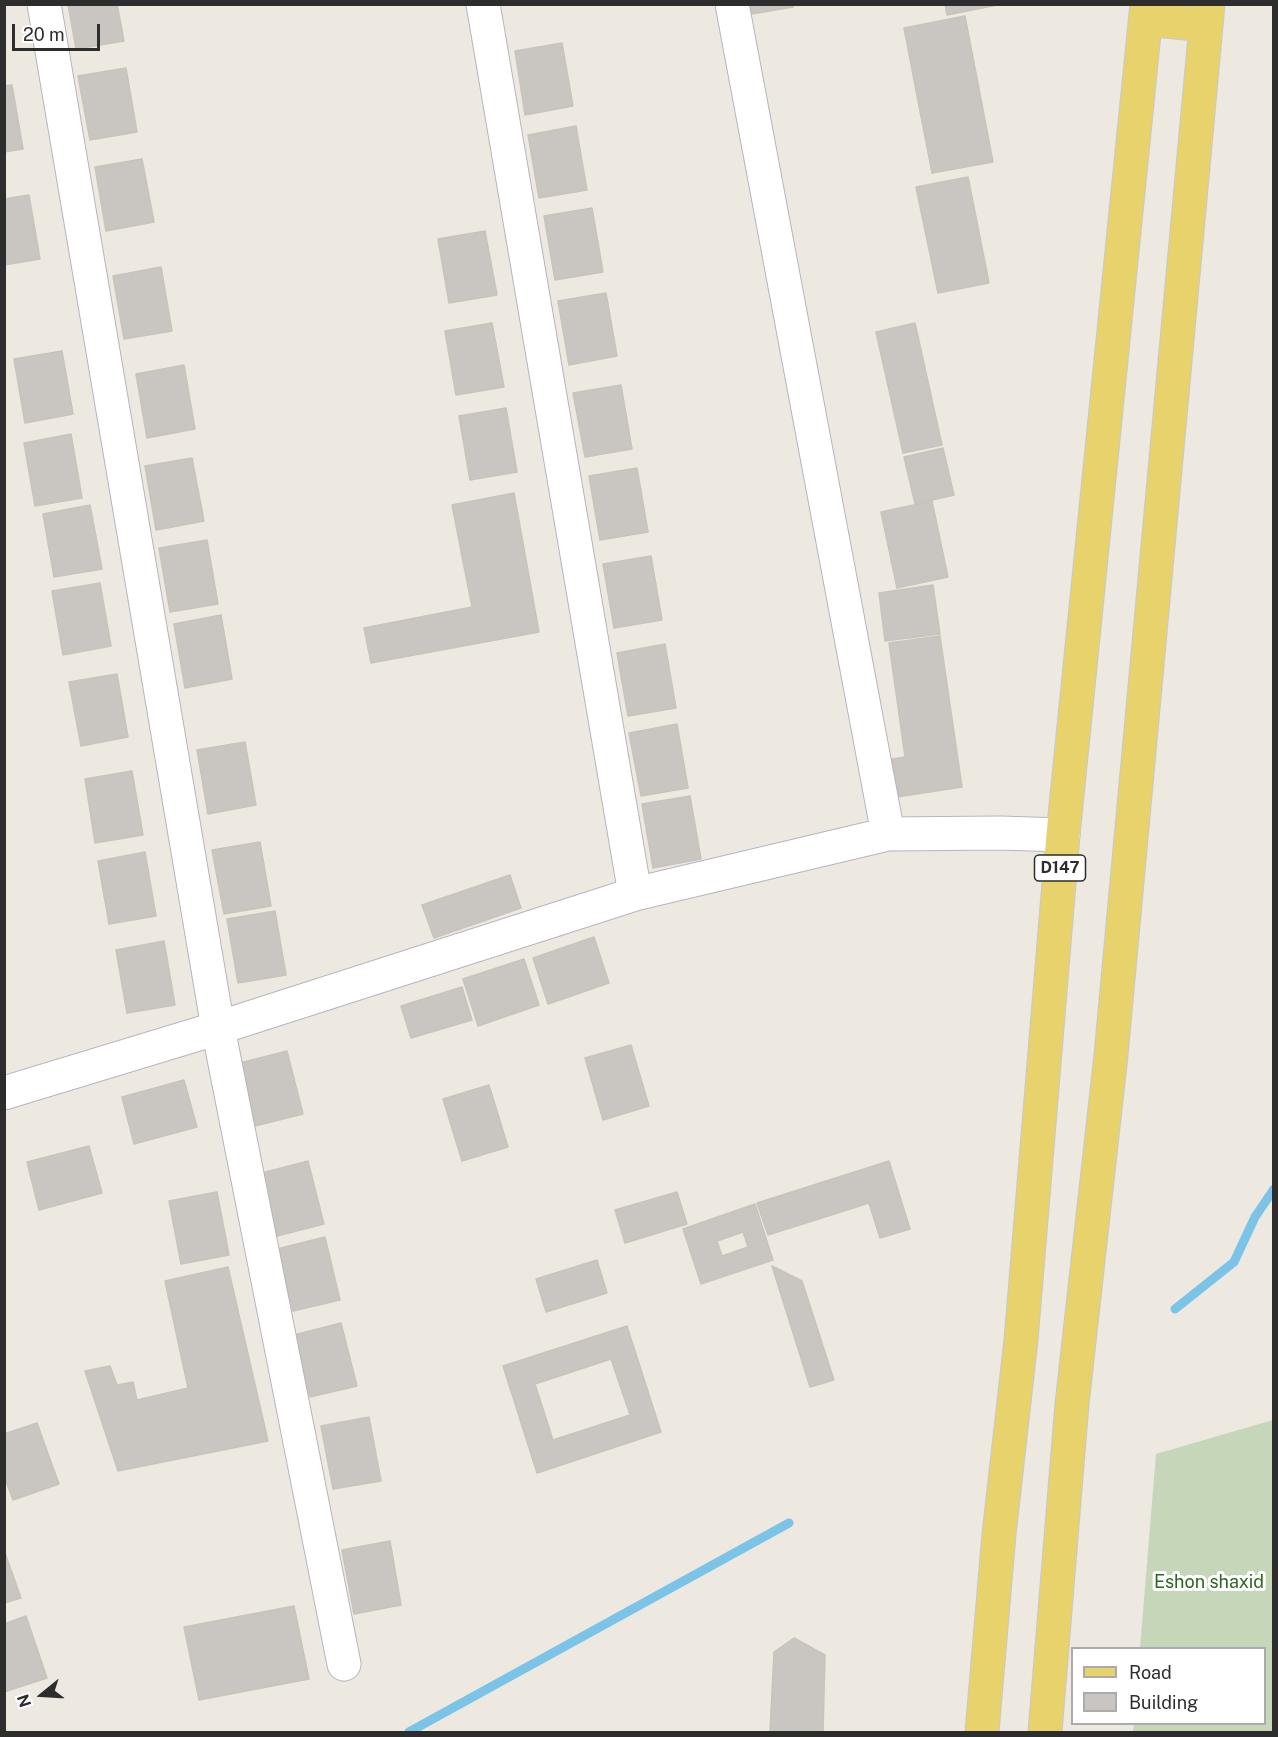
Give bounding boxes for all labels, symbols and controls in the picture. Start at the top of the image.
scale bar [15,12,104,50]
text: 20 m [23,24,65,45]
road number: D147 [1034,855,1086,881]
park label: Eshon shaxid [1154,1571,1264,1593]
legend [1071,1647,1266,1725]
text: Road [1129,1662,1172,1683]
north arrow [12,1665,72,1725]
text: N [13,1692,35,1710]
text: Building [1129,1692,1198,1713]

